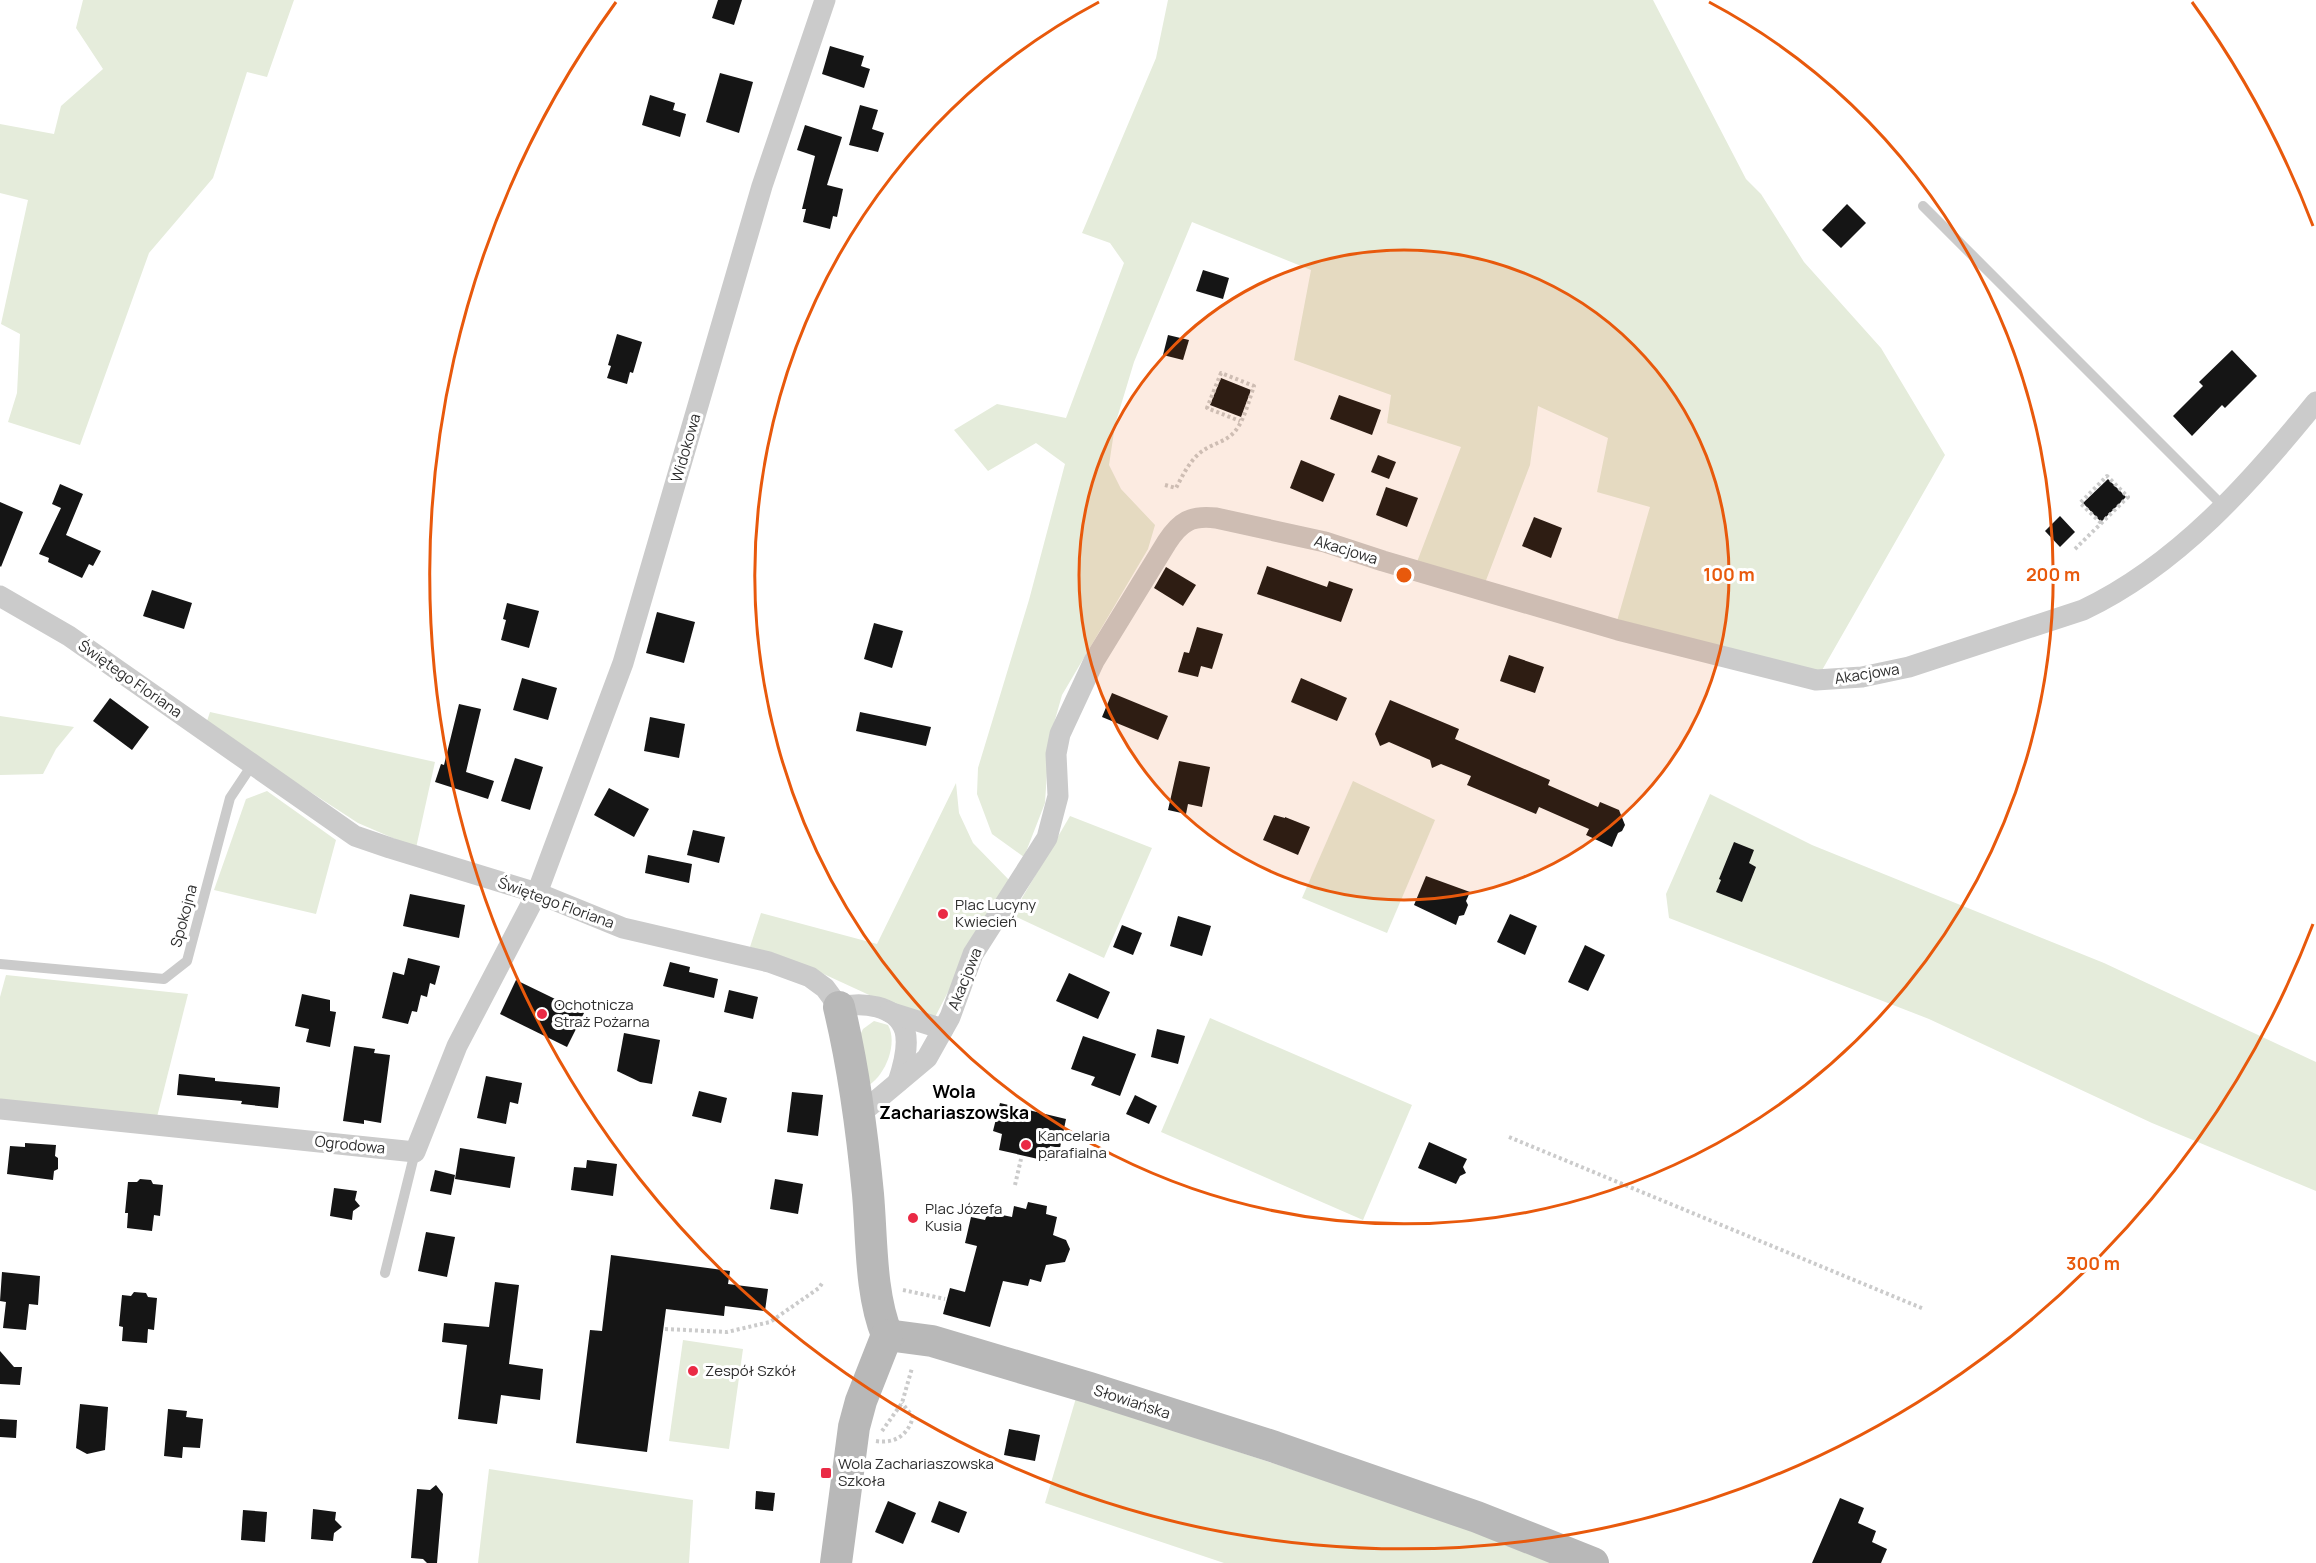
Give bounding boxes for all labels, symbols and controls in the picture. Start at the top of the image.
street label: Widokowa [666,411,705,485]
street label: Akacjowa [1312,530,1380,569]
text: 100 m [1703,562,1755,586]
text: 200 m [2026,562,2080,586]
centre of rings [1394,565,1414,585]
street label: Świętego Floriana [74,635,187,722]
street label: Akacjowa [1833,658,1901,689]
street label: Świętego Floriana [495,872,617,933]
street label: Spokojna [165,882,202,950]
place label: Plac Lucyny Kwiecień [955,894,1036,932]
marker: Plac Lucyny Kwiecień [936,907,950,921]
street label: Akacjowa [943,945,987,1013]
place label: Ochotnicza Straż Pożarna [554,994,650,1032]
marker: Ochotnicza Straż Pożarna [535,1007,549,1021]
district label: Wola Zachariaszowska [879,1079,1029,1124]
place label: Kancelaria parafialna [1038,1125,1110,1163]
street label: Ogrodowa [314,1130,386,1159]
marker: Kancelaria parafialna [1019,1138,1033,1152]
place label: Plac Józefa Kusia [925,1198,1002,1236]
marker: Plac Józefa Kusia [906,1211,920,1225]
text: 300 m [2066,1251,2120,1275]
place label: Zespół Szkół [705,1360,797,1381]
marker: Zespół Szkół [686,1364,700,1378]
street label: Słowiańska [1091,1379,1173,1424]
place label: Wola Zachariaszowska Szkoła [838,1453,994,1491]
marker: Wola Zachariaszowska Szkoła [819,1466,833,1480]

